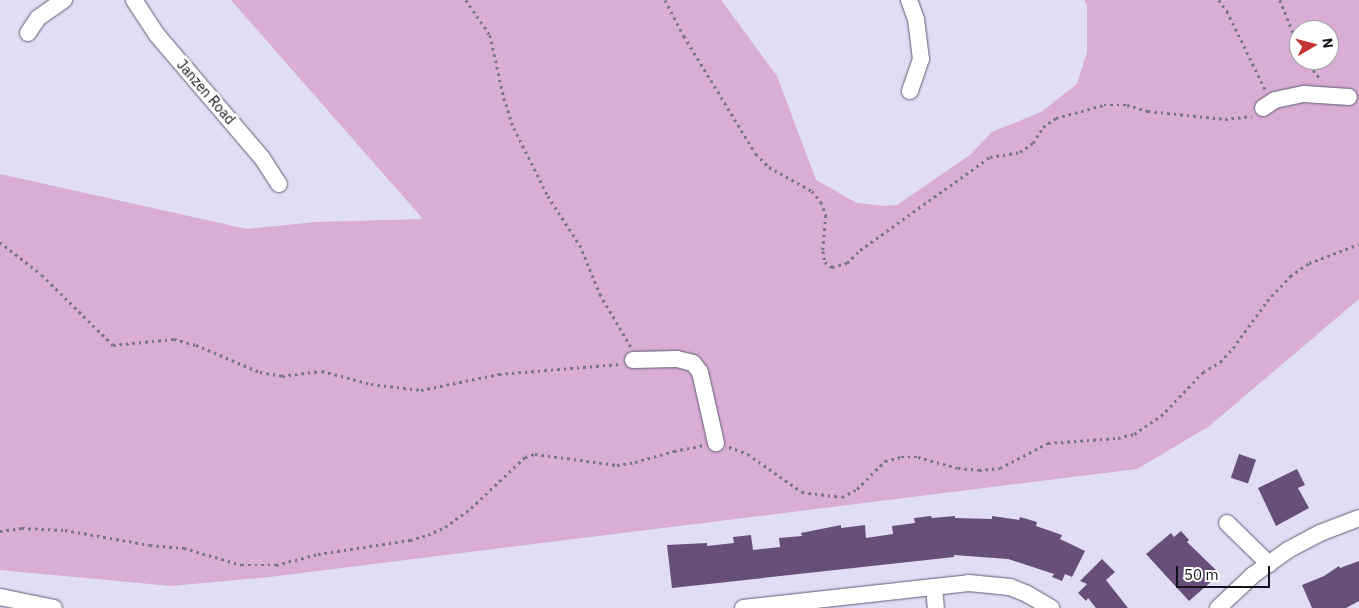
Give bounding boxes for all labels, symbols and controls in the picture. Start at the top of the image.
north arrow [1289,20,1339,70]
text: N [1318,37,1337,49]
street label: Janzen Road [173,56,239,128]
scale bar [1179,556,1273,588]
text: 50 m [1184,565,1219,584]

